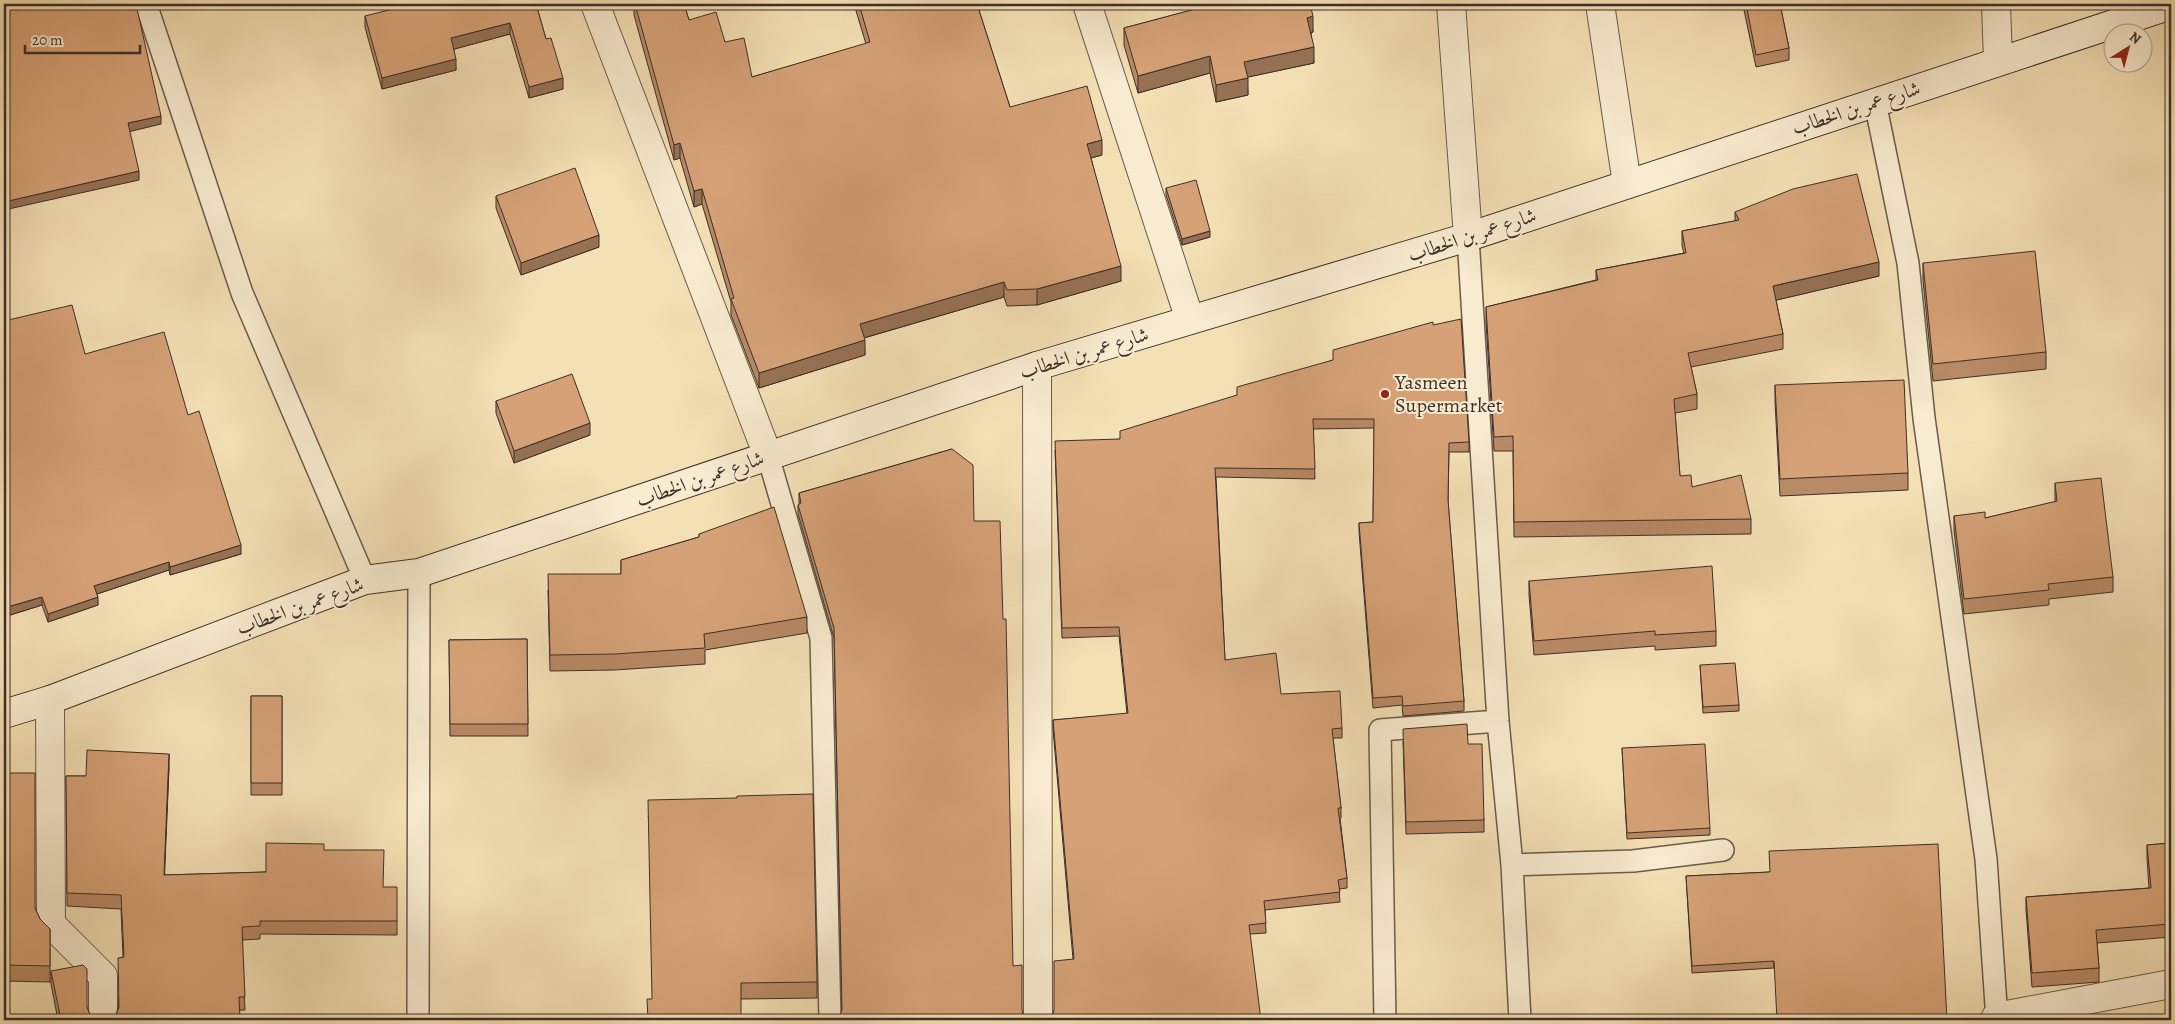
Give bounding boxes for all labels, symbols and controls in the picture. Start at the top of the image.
scale bar [25,22,140,54]
north arrow [2102,22,2152,72]
text: N [2126,27,2145,49]
text: 20 m [32,30,63,50]
street label: شارع عمر بن الخطاب [1788,75,1925,145]
street label: شارع عمر بن الخطاب [1404,202,1541,272]
street label: شارع عمر بن الخطاب [1016,321,1153,389]
place label: Yasmeen Supermarket [1394,369,1503,419]
marker: Yasmeen Supermarket [1379,388,1391,400]
street label: شارع عمر بن الخطاب [632,444,769,517]
street label: شارع عمر بن الخطاب [233,570,369,645]

